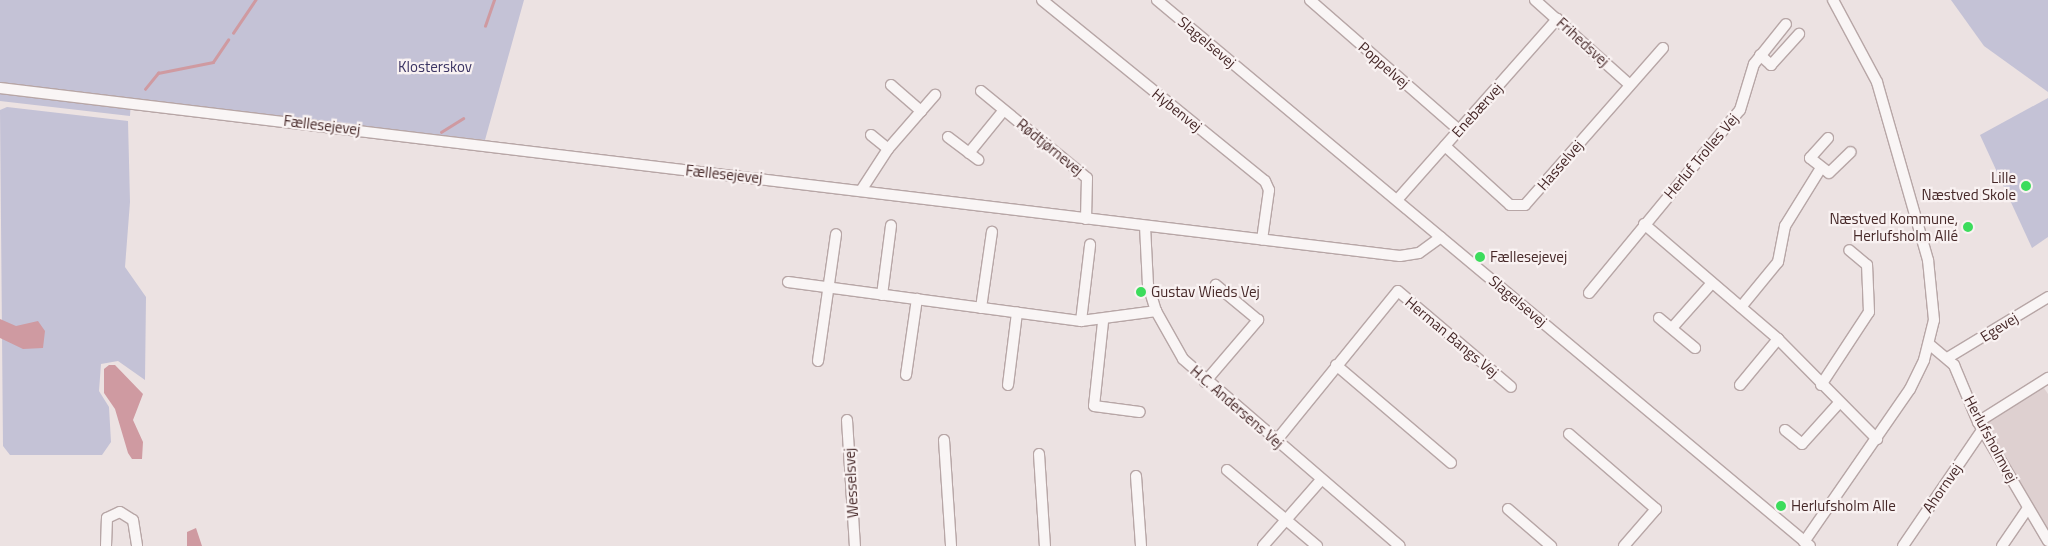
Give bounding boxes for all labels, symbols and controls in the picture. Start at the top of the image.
street label: Slagelsevej [1174,13,1240,71]
street label: Frihedsvej [1553,14,1613,70]
street label: Poppelvej [1355,38,1413,92]
park label: Klosterskov [398,58,472,76]
street label: Enebærvej [1448,79,1506,141]
street label: Hybenvej [1149,85,1205,135]
street label: Herluf Trolles Vej [1660,110,1742,202]
street label: Fællesejevej [283,111,361,139]
street label: Rødtjørnevej [1013,115,1087,179]
street label: Hasselvej [1533,136,1587,194]
street label: Fællesejevej [685,161,763,187]
place label: Lille Næstved Skole [1922,168,2016,203]
marker: Lille Næstved Skole [2020,180,2032,192]
place label: Næstved Kommune, Herlufsholm Allé [1829,209,1958,244]
marker: Næstved Kommune, Herlufsholm Allé [1962,221,1974,233]
place label: Fællesejevej [1490,248,1567,266]
marker: Fællesejevej [1474,251,1486,263]
street label: Slagelsevej [1485,272,1551,330]
place label: Gustav Wieds Vej [1151,283,1260,301]
marker: Gustav Wieds Vej [1135,286,1147,298]
street label: Herman Bangs Vej [1402,293,1502,381]
street label: Egevej [1977,308,2021,346]
street label: H.C. Andersens Vej [1187,362,1287,452]
street label: Herlufsholmvej [1961,392,2021,486]
street label: Wesselsvej [840,447,862,519]
street label: Ahornvej [1919,460,1965,516]
place label: Herlufsholm Alle [1791,497,1896,515]
marker: Herlufsholm Alle [1775,500,1787,512]

